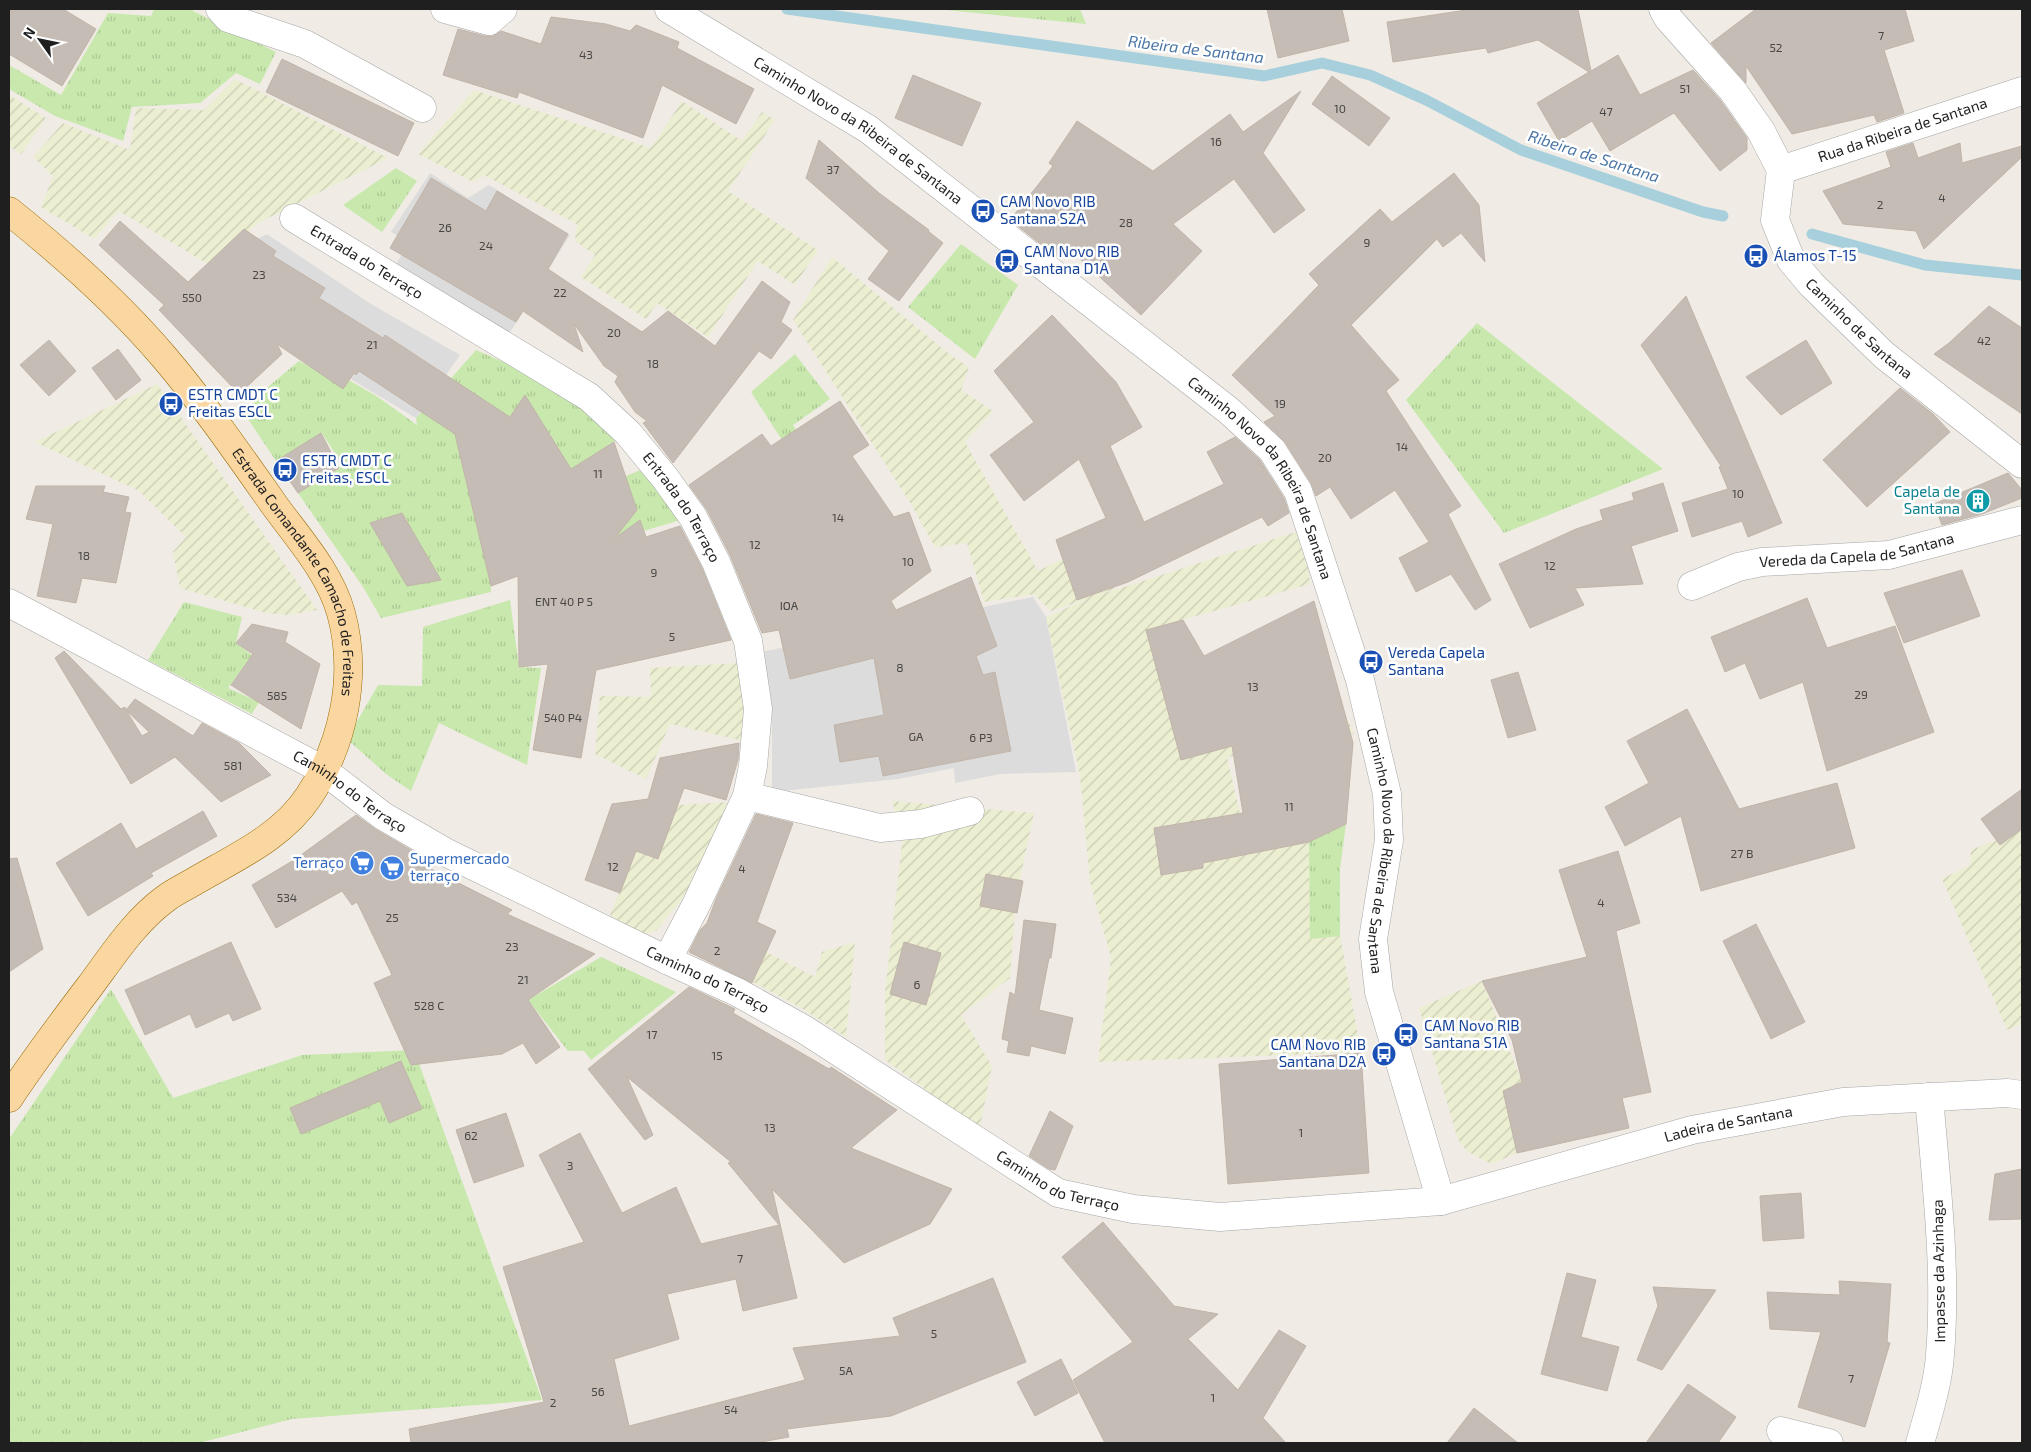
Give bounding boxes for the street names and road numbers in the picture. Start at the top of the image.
street label: Caminho Novo da Ribeira de Santana [751,52,967,207]
street label: Rua da Ribeira de Santana [1815,93,1989,165]
street label: Entrada do Terraço [308,220,427,302]
street label: Caminho de Santana [1803,274,1916,382]
street label: Caminho Novo da Ribeira de Santana [1185,372,1336,581]
street label: Estrada Comandante Camacho de Freitas [229,444,358,698]
street label: Entrada do Terraço [639,448,725,565]
street label: Vereda da Capela de Santana [1759,528,1956,570]
street label: Caminho Novo da Ribeira de Santana [1364,726,1399,975]
street label: Caminho do Terraço [290,746,410,836]
street label: Caminho do Terraço [644,941,773,1016]
street label: Ladeira de Santana [1662,1102,1794,1145]
street label: Caminho do Terraço [993,1146,1121,1214]
street label: Impasse da Azinhaga [1928,1199,1948,1343]

